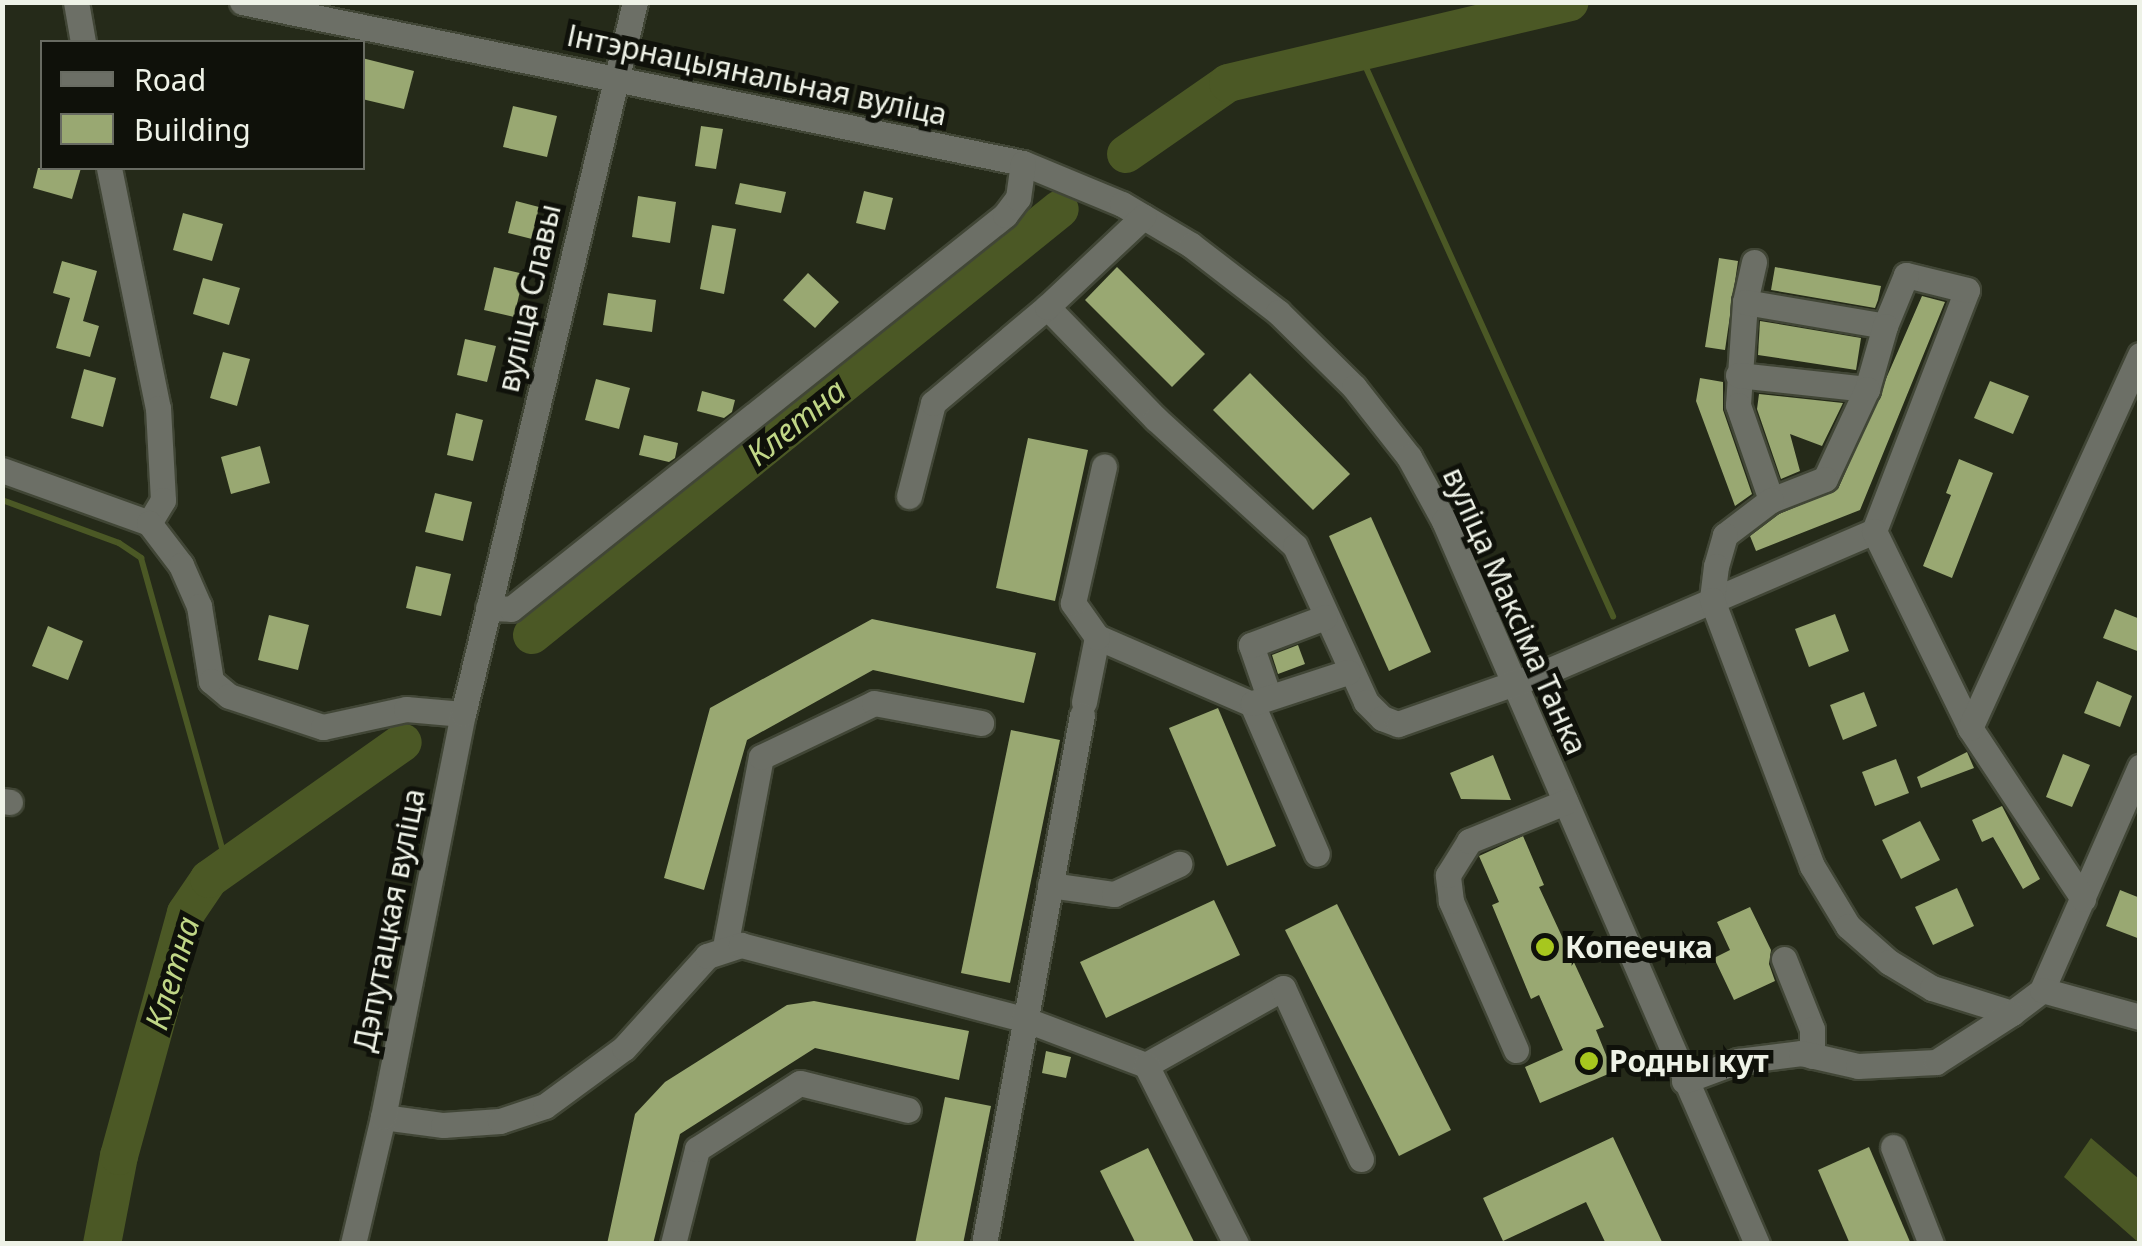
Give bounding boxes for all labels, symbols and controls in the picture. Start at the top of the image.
street label: Інтэрнацыянальная вуліца [564,17,950,133]
legend [40,40,365,170]
text: Road [134,59,206,100]
text: Building [134,109,251,150]
street label: вуліца Славы [490,201,568,395]
water label: Клетна [739,371,853,473]
street label: вуліца Максіма Танка [1435,462,1595,760]
street label: Дэпутацкая вуліца [346,786,432,1054]
water label: Клетна [137,912,207,1034]
place label: Копеечка [1565,929,1713,965]
marker: Копеечка [1534,936,1556,958]
place label: Родны кут [1609,1043,1769,1079]
marker: Родны кут [1578,1050,1600,1072]

